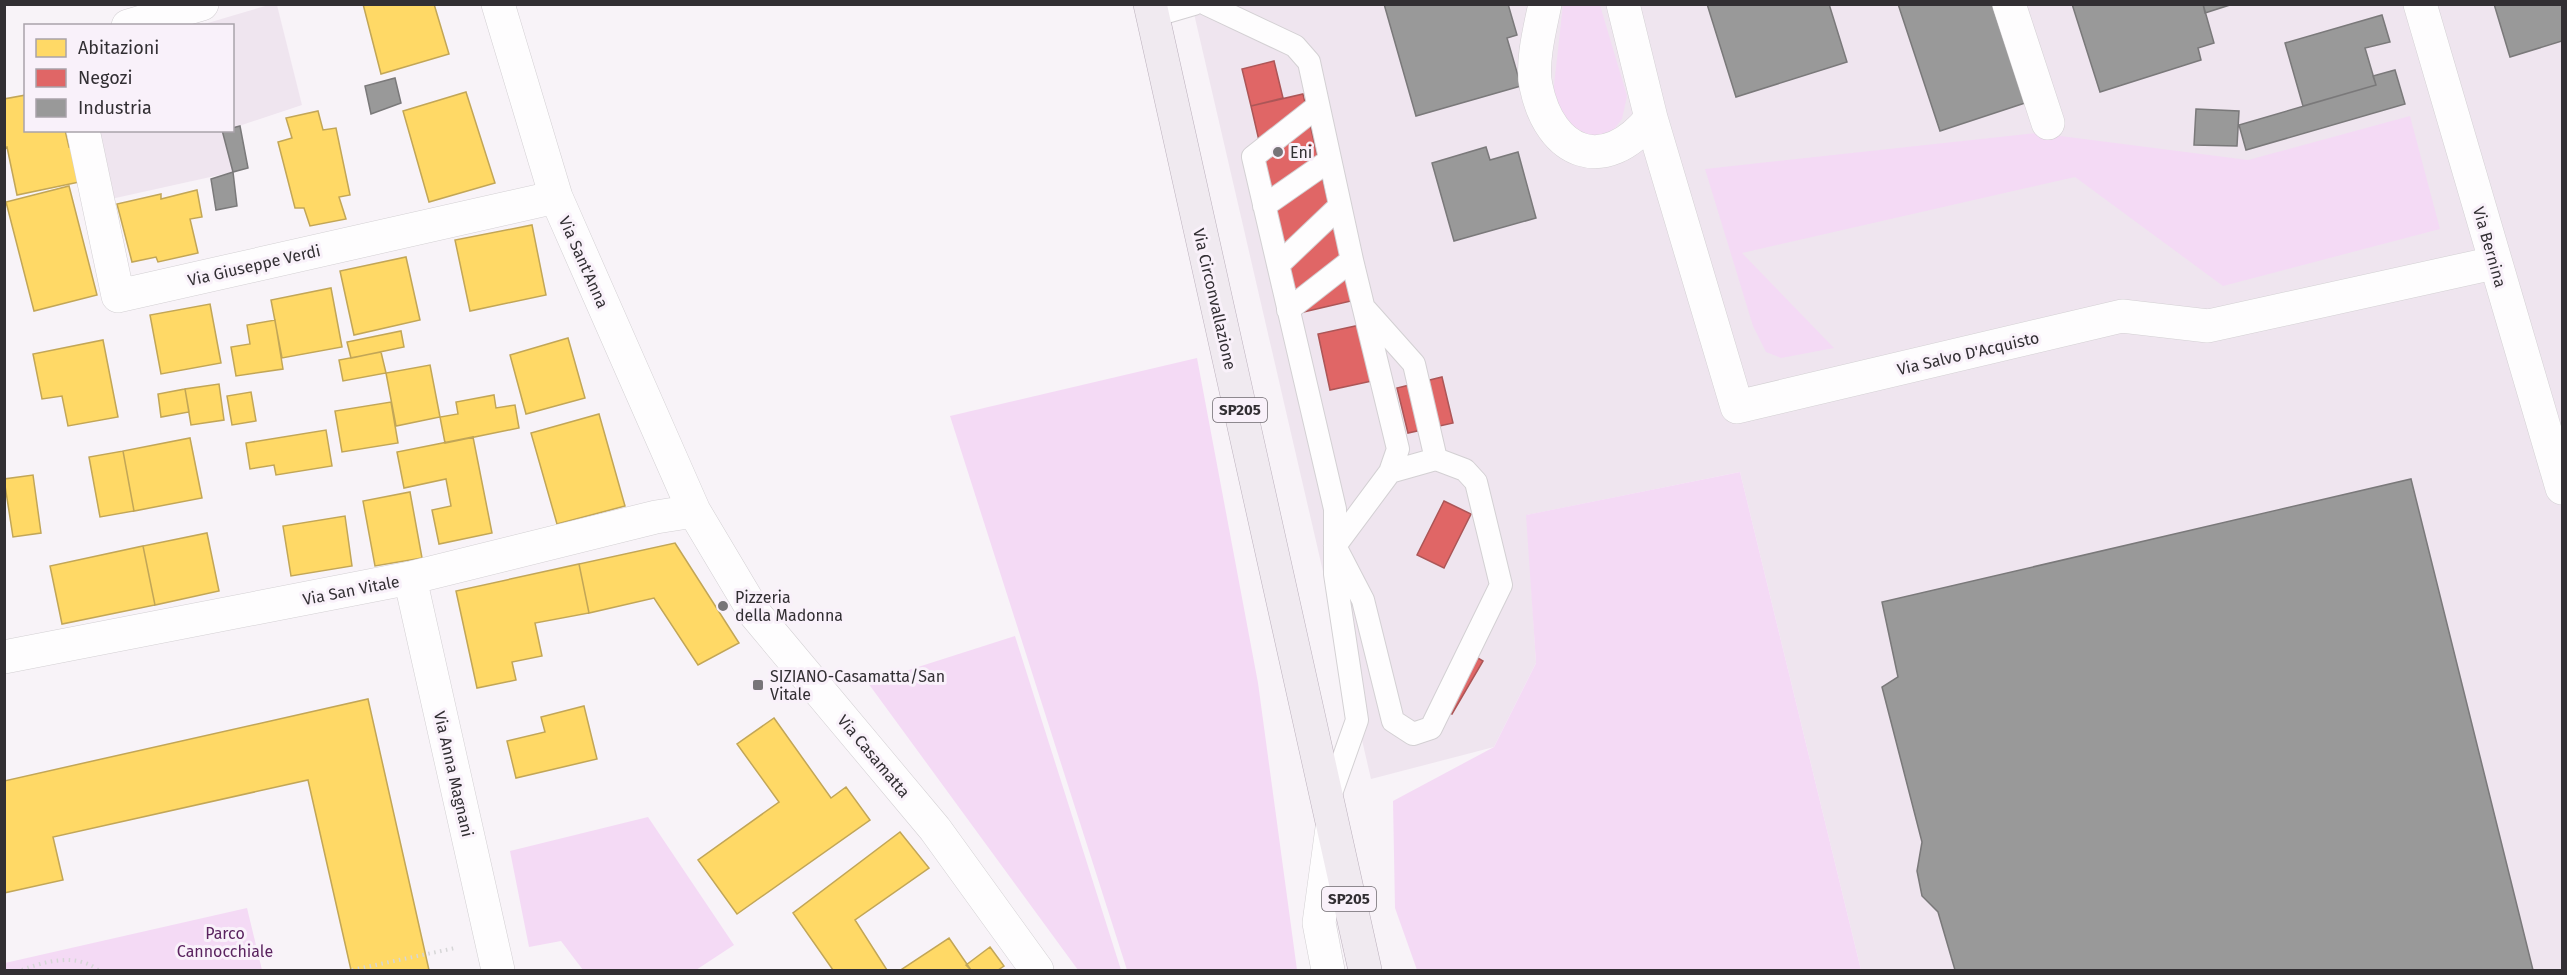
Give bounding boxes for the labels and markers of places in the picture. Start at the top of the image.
place label: Eni [1290,143,1312,162]
marker: Eni [1271,145,1285,159]
place label: Pizzeria della Madonna [735,588,843,625]
marker: Pizzeria della Madonna [716,599,730,613]
place label: SIZIANO-Casamatta/San Vitale [770,667,945,704]
marker: SIZIANO-Casamatta/San Vitale [751,678,765,692]

